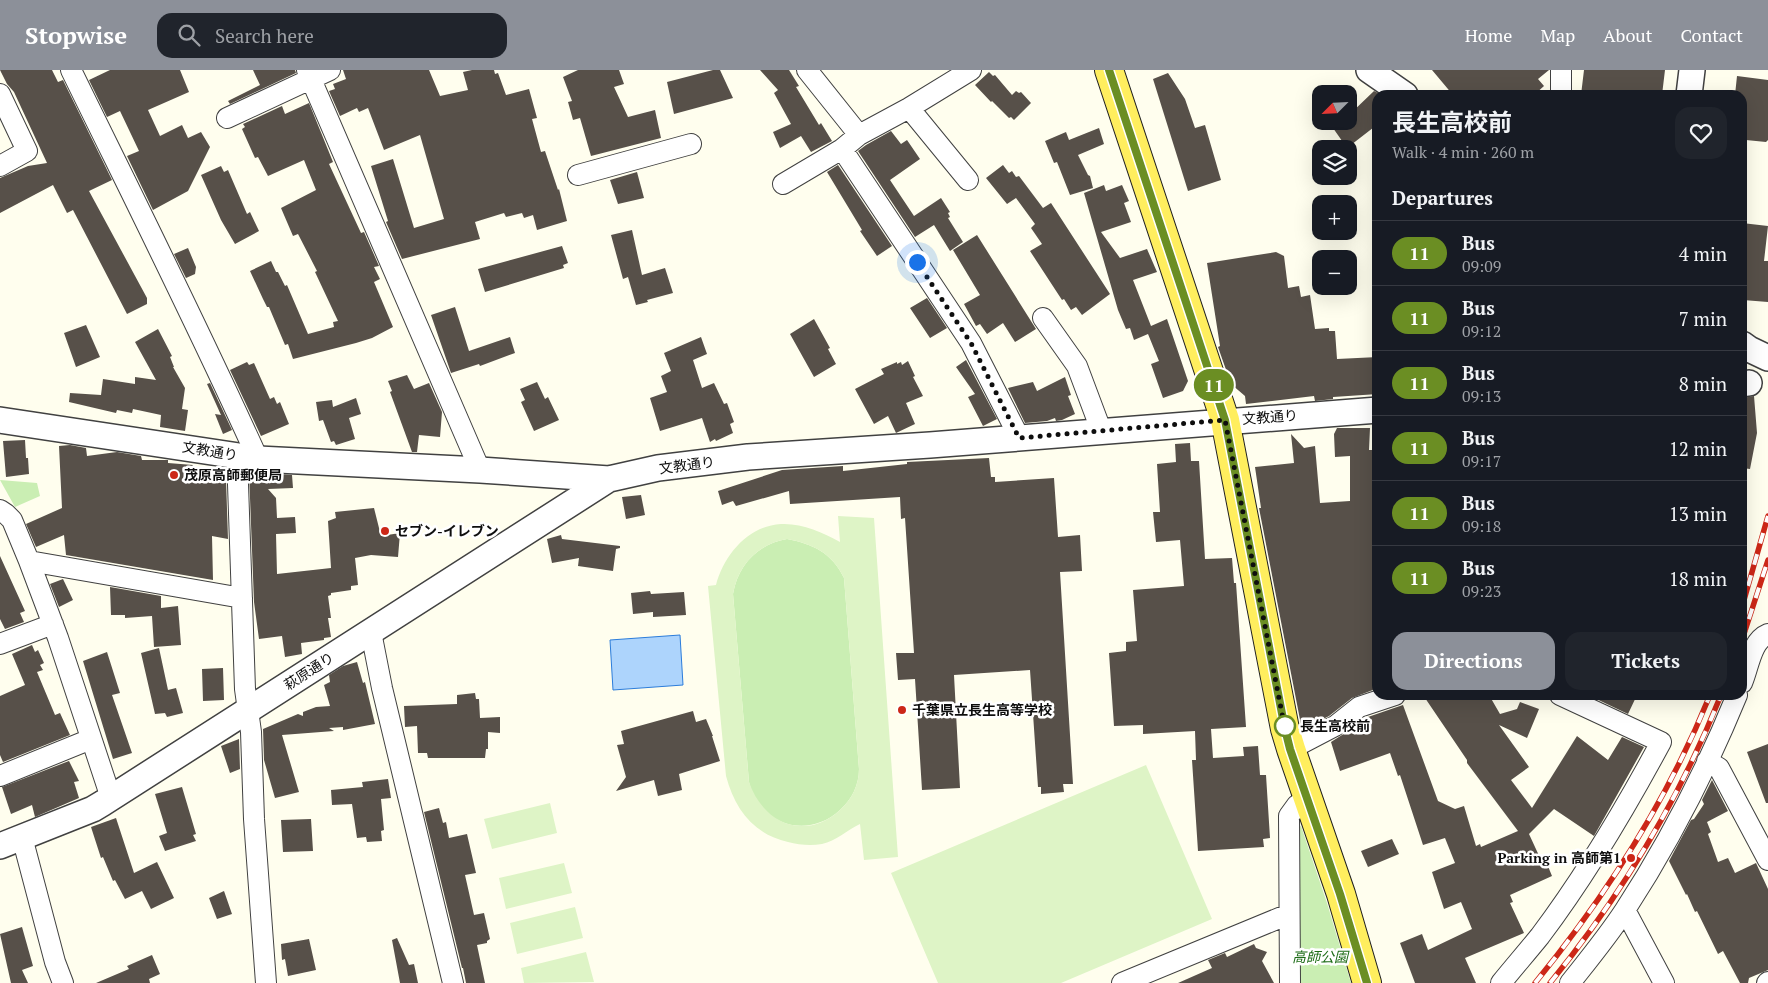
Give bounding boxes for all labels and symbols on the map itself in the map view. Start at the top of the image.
north arrow [1312,85,1358,130]
your location [905,250,930,275]
line badge: 11 [1192,369,1236,401]
street label: 文教通り [1241,405,1299,428]
street label: 文教通り [181,437,239,464]
street label: 文教通り [658,452,716,477]
place label: 茂原高師郵便局 [184,465,282,484]
marker: 茂原高師郵便局 [168,469,180,481]
place label: セブン-イレブン [395,521,499,540]
marker: セブン-イレブン [379,525,391,537]
street label: 萩原通り [280,647,337,694]
place label: 千葉県立長生高等学校 [912,700,1052,719]
marker: 千葉県立長生高等学校 [896,704,908,716]
marker: 長生高校前 [1274,715,1296,737]
place label: 長生高校前 [1300,716,1370,735]
place label: Parking in 高師第1 [1497,848,1621,867]
marker: Parking in 高師第1 [1625,852,1637,864]
park label: 高師公園 [1292,947,1350,966]

